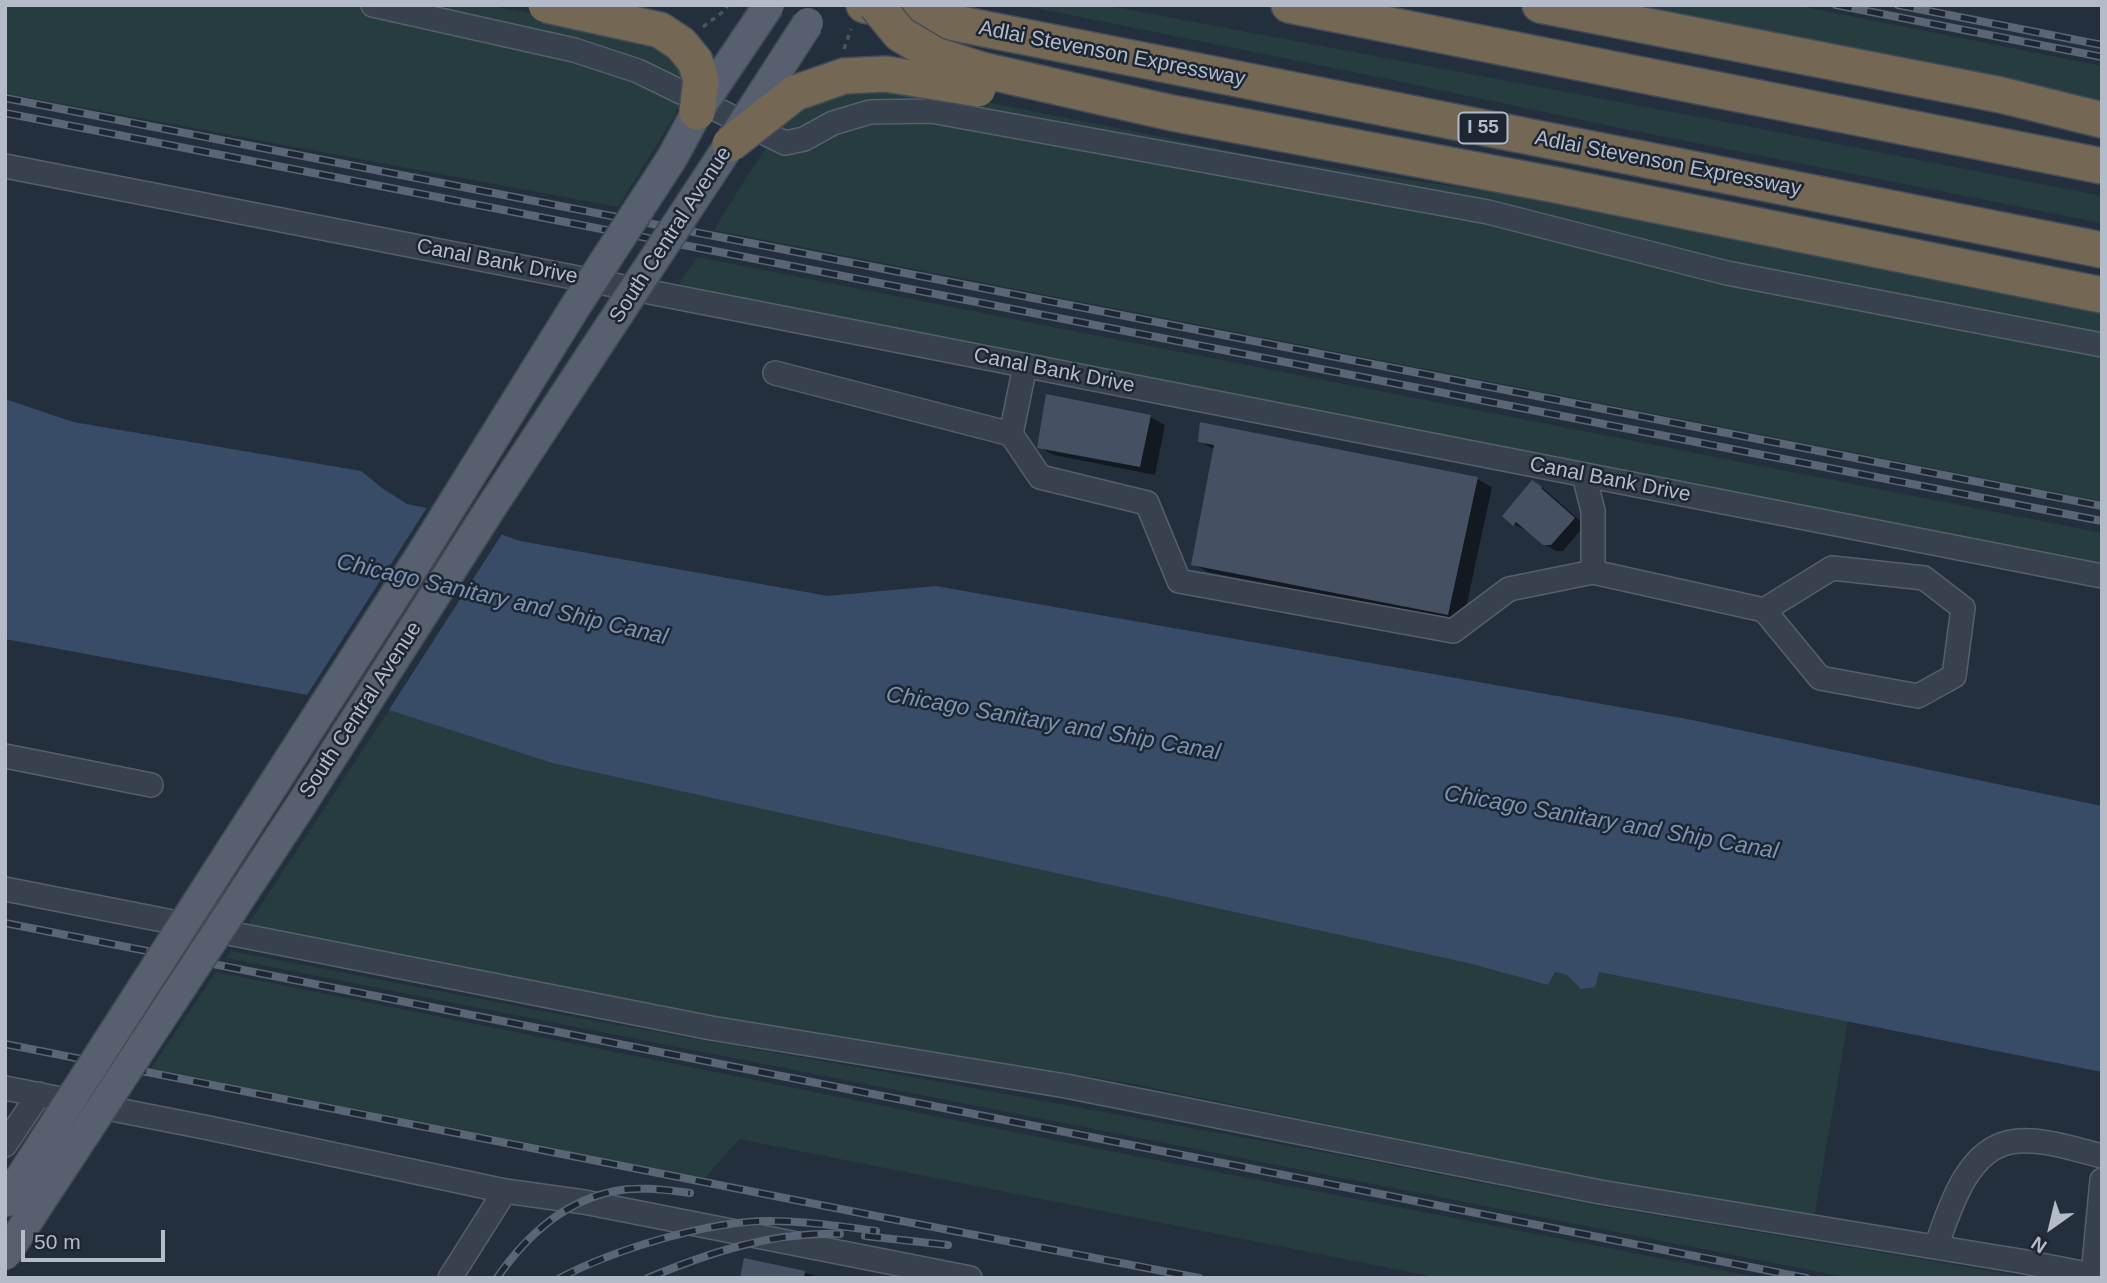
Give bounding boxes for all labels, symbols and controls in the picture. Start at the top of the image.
street label: Adlai Stevenson Expressway [977,16,1247,92]
road number: I 55 [1458,112,1508,144]
street label: Adlai Stevenson Expressway [1533,126,1803,202]
street label: South Central Avenue [605,142,737,328]
street label: Canal Bank Drive [414,234,580,290]
street label: Canal Bank Drive [971,343,1137,399]
street label: Canal Bank Drive [1527,452,1693,508]
water label: Chicago Sanitary and Ship Canal [334,548,670,652]
street label: South Central Avenue [295,617,427,803]
water label: Chicago Sanitary and Ship Canal [884,681,1222,767]
water label: Chicago Sanitary and Ship Canal [1442,780,1780,866]
north arrow [2016,1192,2086,1262]
scale bar [24,1216,168,1260]
text: 50 m [34,1230,81,1253]
text: N [2027,1232,2051,1257]

